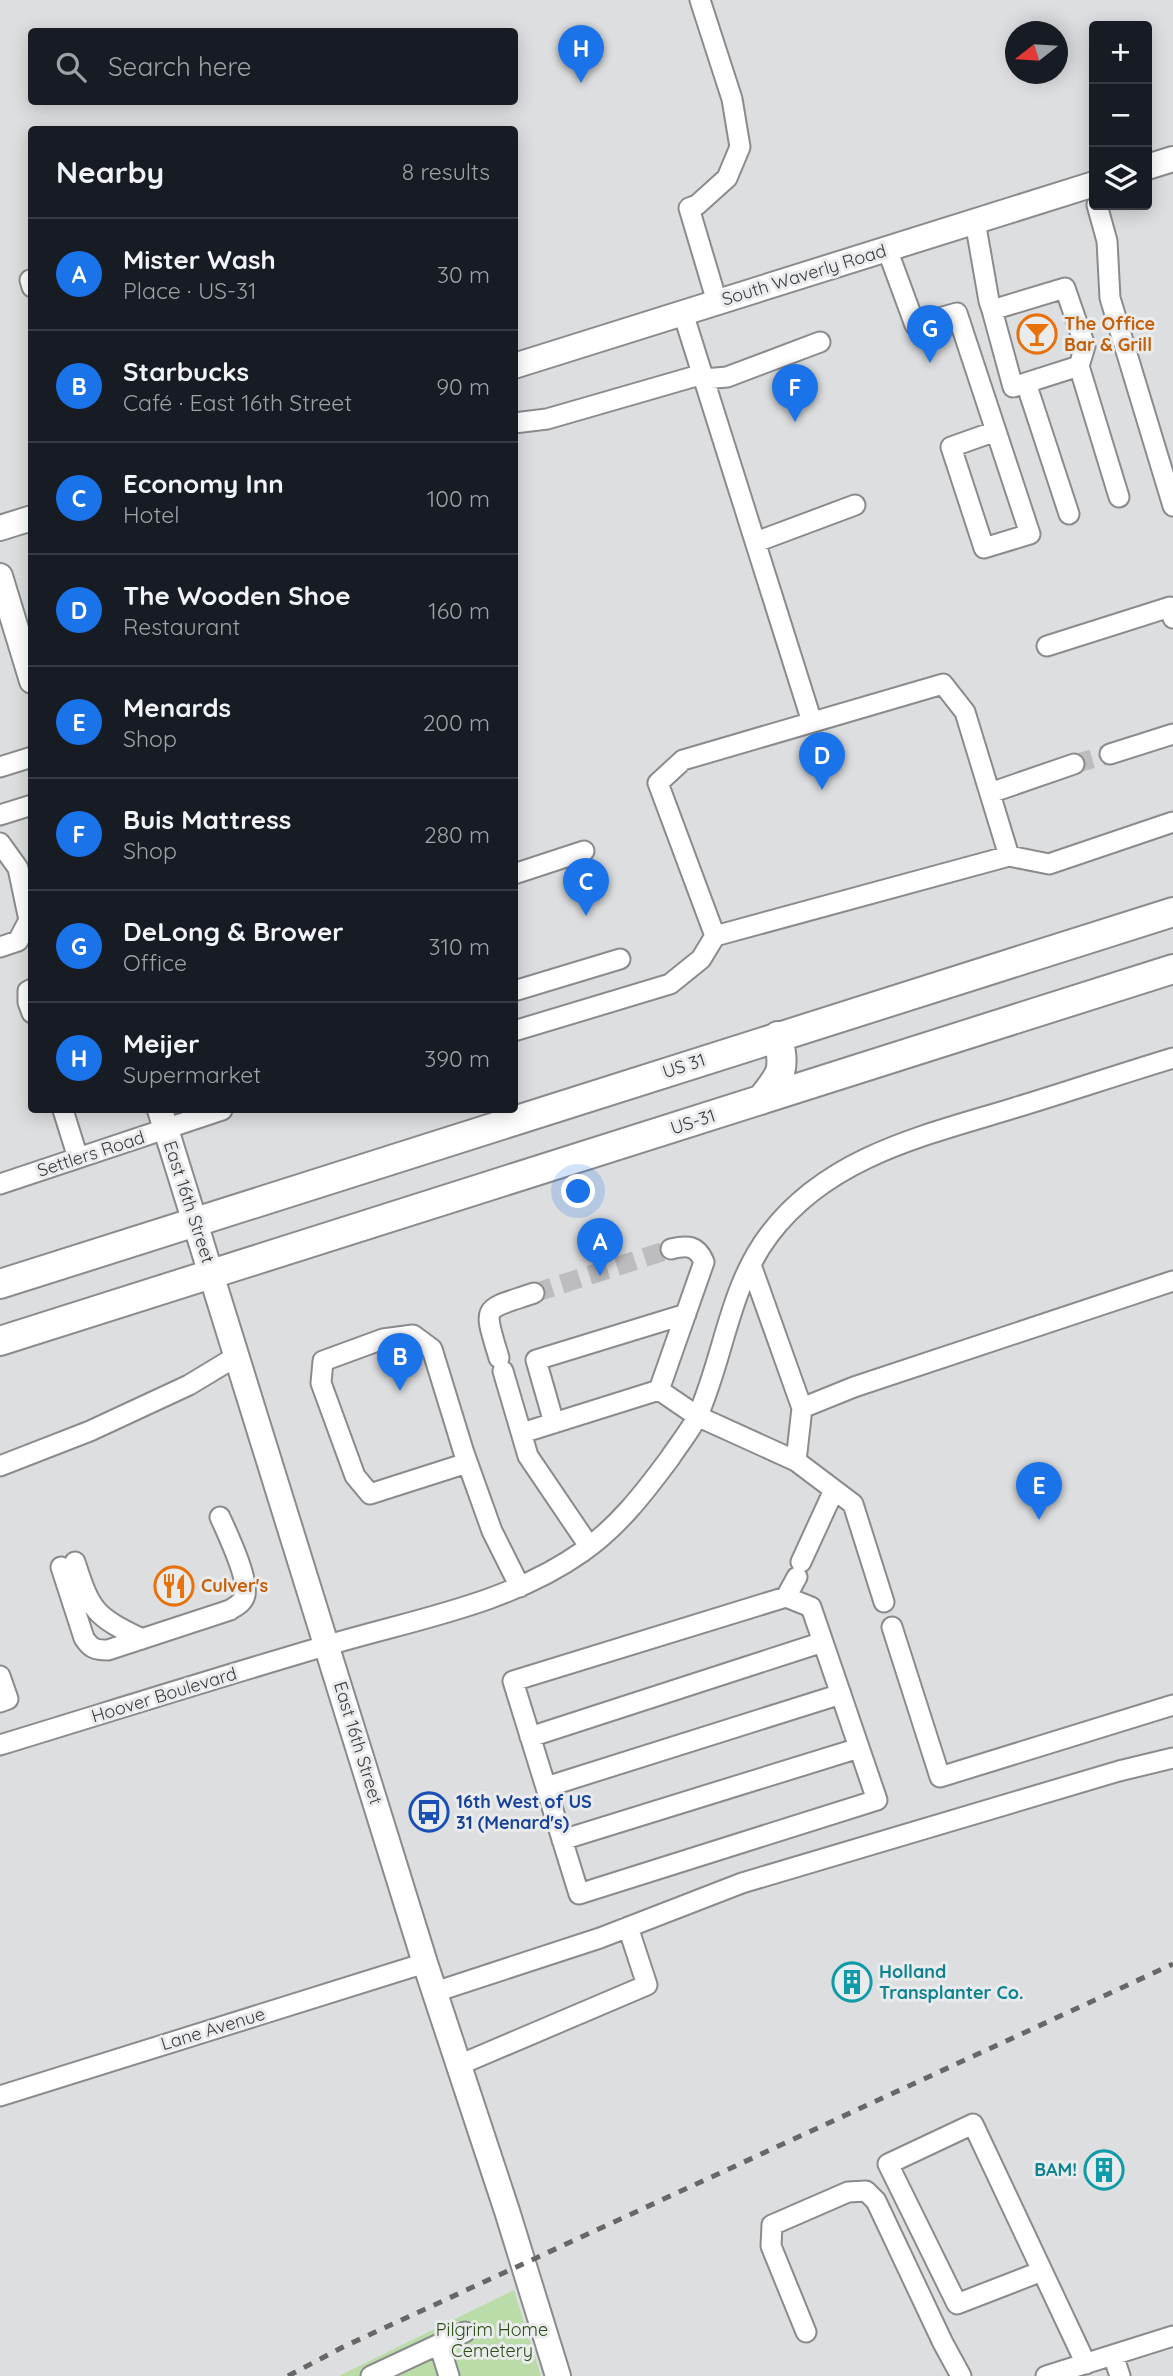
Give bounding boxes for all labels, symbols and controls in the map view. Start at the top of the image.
north arrow [1005,21,1068,84]
map controls [1089,21,1152,210]
button: + [1089,21,1152,84]
pin: H [558,25,604,83]
search box [28,28,518,105]
icon: search [52,48,90,86]
text: Search here [108,50,252,83]
button: − [1089,84,1152,147]
button: layers [1089,147,1152,210]
text: Nearby [56,153,164,191]
text: 8 results [402,157,490,186]
street label: South Waverly Road [719,239,889,310]
text: Mister Wash [123,243,276,276]
text: A [72,260,86,289]
text: 30 m [437,260,490,289]
text: Place · US-31 [123,276,257,305]
pin: G [907,305,953,363]
place label: The Office Bar & Grill [1064,312,1155,356]
bar icon: The Office Bar & Grill [1016,313,1058,355]
text: Starbucks [123,355,249,388]
pin: F [772,364,818,422]
text: B [71,372,87,401]
text: 90 m [436,372,490,401]
text: Café · East 16th Street [123,388,352,417]
text: Economy Inn [123,467,284,500]
text: C [72,484,86,513]
text: 100 m [427,484,490,513]
text: Hotel [123,500,179,529]
text: The Wooden Shoe [123,579,350,612]
text: D [71,596,87,625]
text: 160 m [428,596,490,625]
text: Restaurant [123,612,240,641]
text: Menards [123,691,231,724]
text: E [72,708,86,737]
text: 200 m [423,708,490,737]
text: Shop [123,724,177,753]
pin: D [799,732,845,790]
text: Buis Mattress [123,803,291,836]
text: F [73,820,85,849]
text: 280 m [424,820,490,849]
text: Shop [123,836,177,865]
pin: C [563,858,609,916]
text: DeLong & Brower [123,915,344,948]
text: G [71,932,87,961]
text: 310 m [428,932,490,961]
text: Office [123,948,187,977]
text: Meijer [123,1027,200,1060]
text: H [71,1044,87,1073]
text: 390 m [424,1044,490,1073]
street label: US 31 [659,1048,708,1083]
text: Supermarket [123,1060,261,1089]
street label: US-31 [667,1103,718,1140]
street label: Settlers Road [34,1125,147,1182]
street label: East 16th Street [159,1138,220,1266]
your location [561,1174,595,1208]
pin: A [577,1218,623,1276]
pin: B [377,1333,423,1391]
pin: E [1016,1462,1062,1520]
restaurant icon: Culver's [153,1565,195,1607]
place label: Culver's [201,1574,269,1597]
street label: Hoover Boulevard [88,1661,239,1728]
street label: East 16th Street [329,1679,388,1807]
place label: 16th West of US 31 (Menard's) [456,1790,592,1834]
bus stop icon: 16th West of US 31 (Menard's) [408,1791,450,1833]
place label: Holland Transplanter Co. [879,1960,1023,2004]
building icon: Holland Transplanter Co. [831,1961,873,2003]
street label: Lane Avenue [158,2002,268,2055]
building icon: BAM! [1083,2149,1125,2191]
place label: BAM! [1034,2158,1077,2181]
park label: Pilgrim Home Cemetery [436,2318,548,2362]

